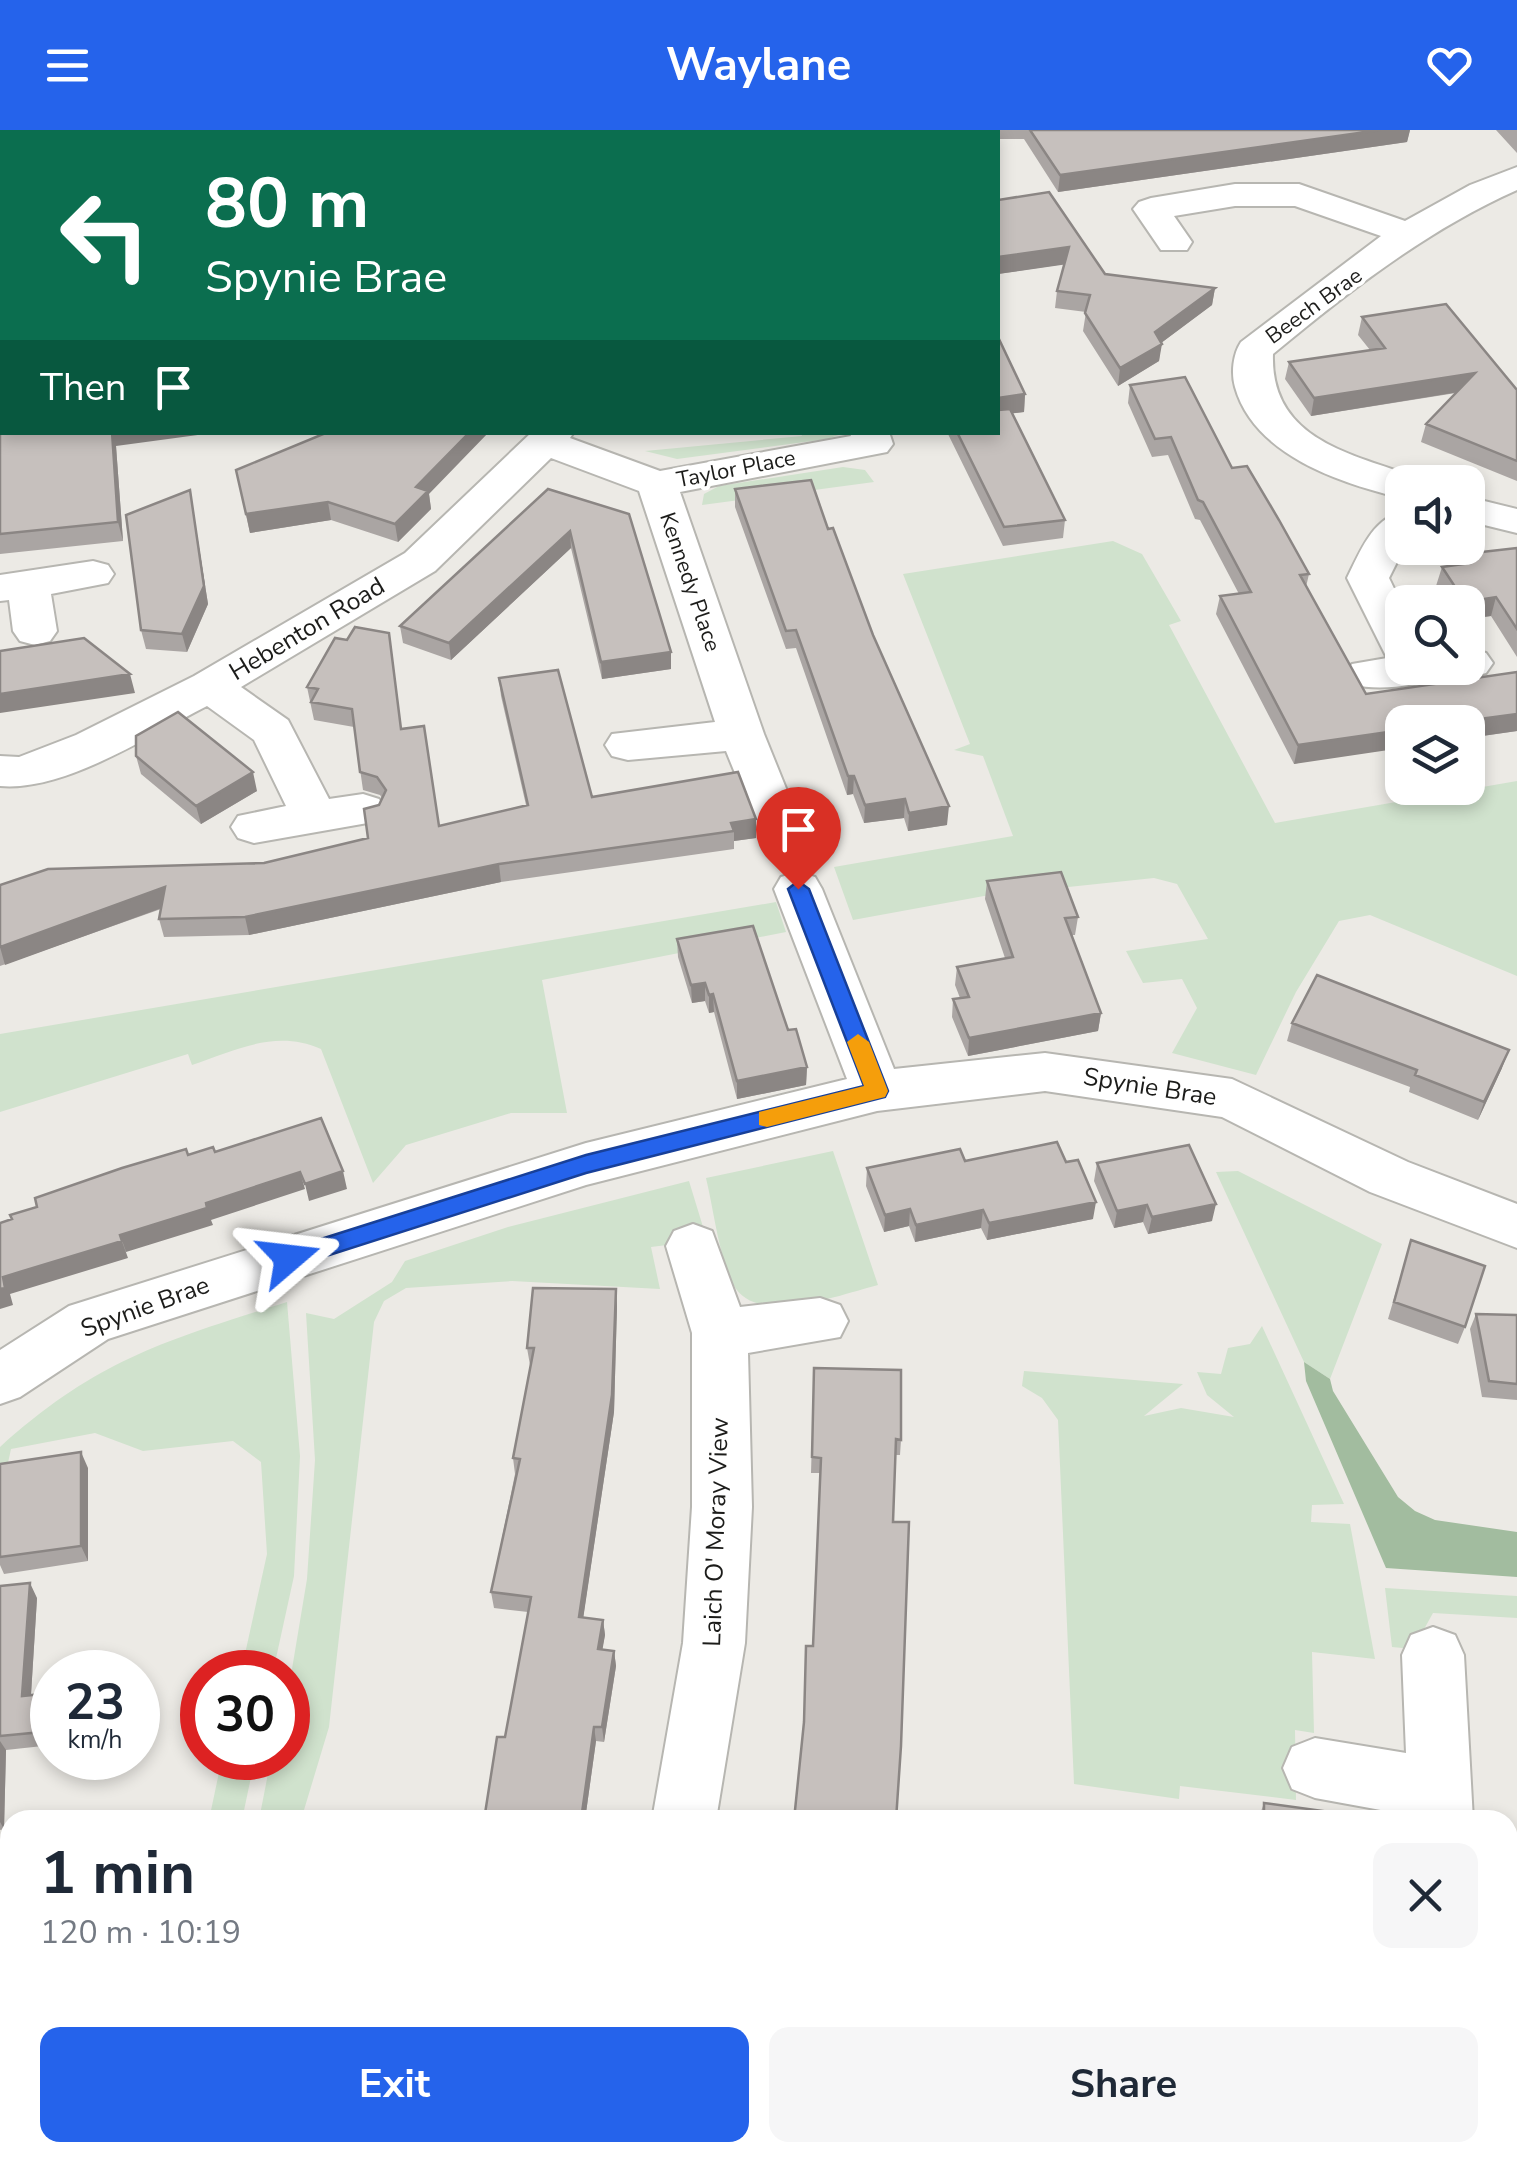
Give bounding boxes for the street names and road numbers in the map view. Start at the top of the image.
street label: Beech Brae [1260,261,1368,351]
street label: Taylor Place [674,443,798,495]
street label: Kennedy Place [652,508,728,656]
street label: Hebenton Road [223,569,391,689]
street label: Spynie Brae [1081,1060,1219,1114]
street label: Spynie Brae [76,1268,214,1346]
street label: Laich O' Moray View [695,1417,737,1647]

